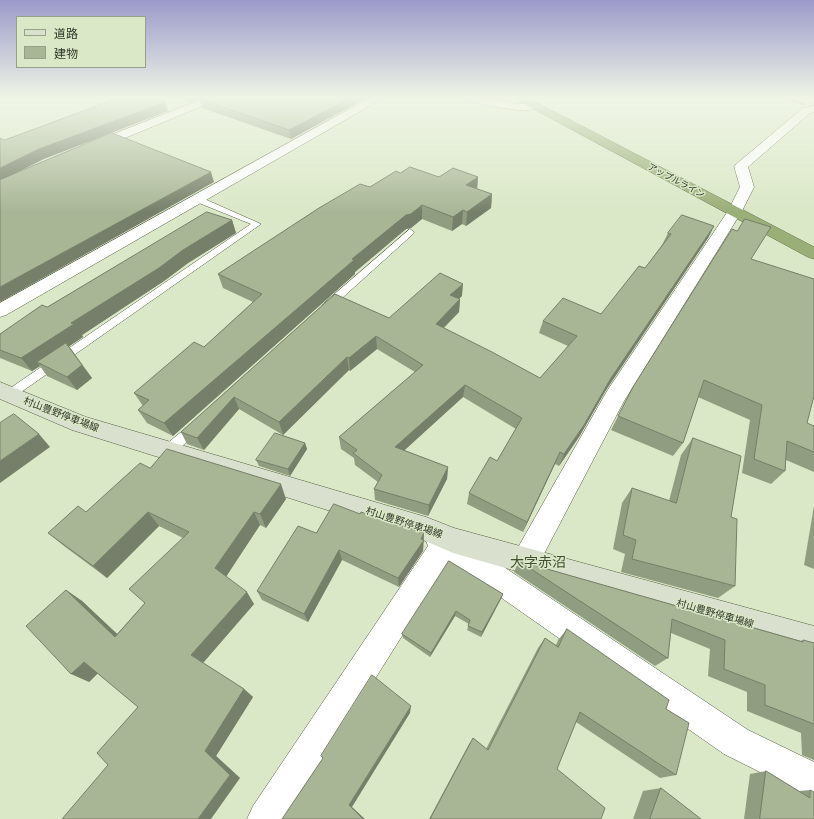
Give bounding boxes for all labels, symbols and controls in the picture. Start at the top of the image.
legend [16,16,146,68]
text: 道路 [54,27,78,41]
text: 建物 [54,47,78,61]
street label: アップルライン [646,161,706,201]
street label: 村山豊野停車場線 [22,395,100,435]
street label: 村山豊野停車場線 [364,505,444,541]
district label: 大字赤沼 [510,555,566,571]
street label: 村山豊野停車場線 [675,597,755,631]

